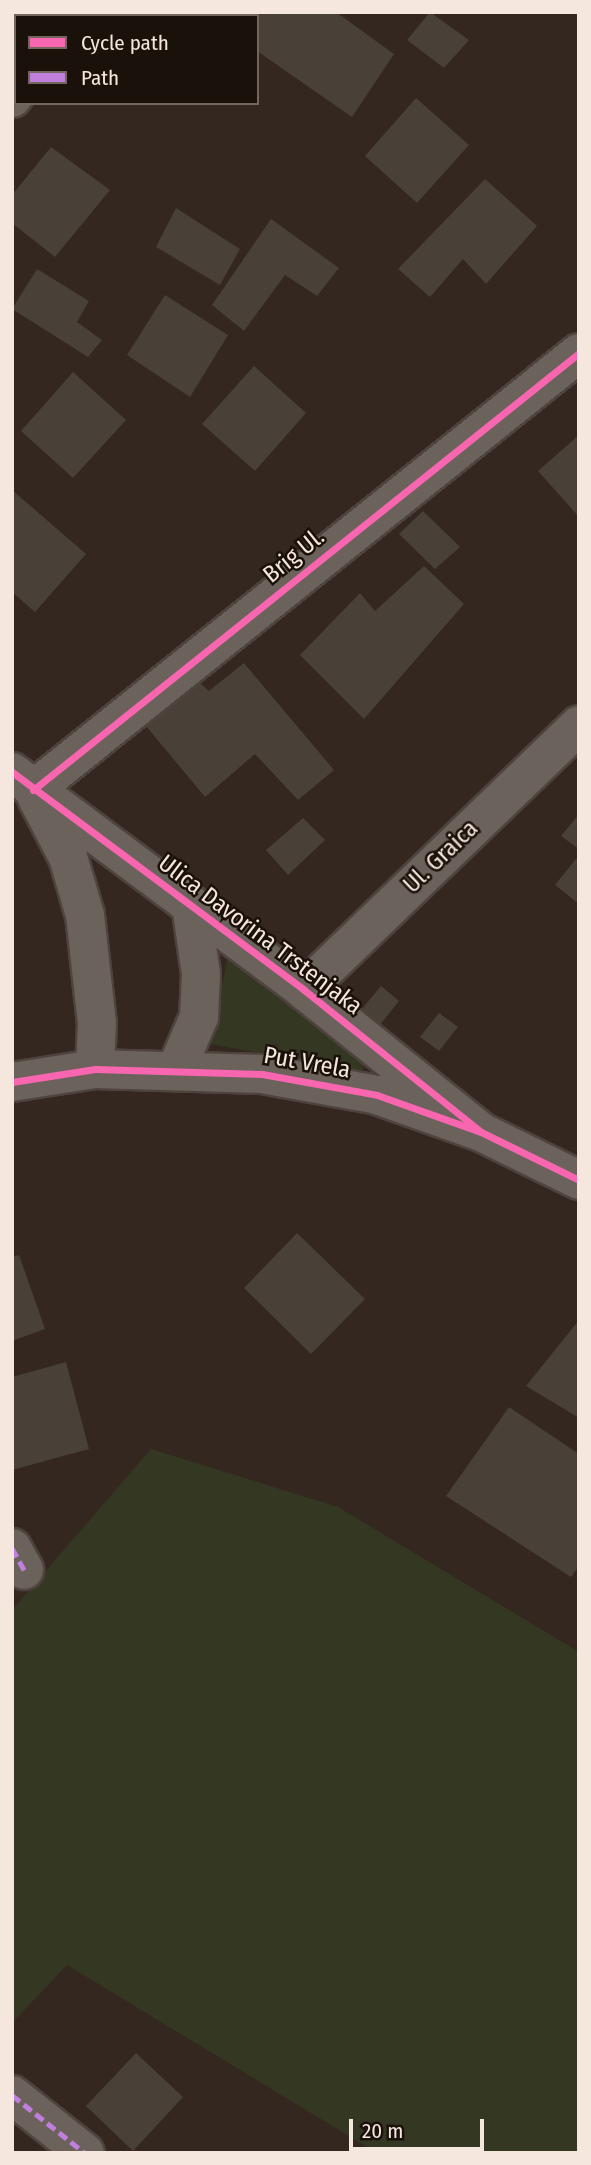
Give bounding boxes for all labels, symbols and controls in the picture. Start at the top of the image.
legend [14,14,259,105]
text: Cycle path [81,30,169,56]
text: Path [81,65,119,91]
street label: Brig Ul. [258,523,330,589]
street label: Ul. Graica [398,815,484,899]
street label: Ulica Davorina Trstenjaka [152,849,368,1021]
street label: Put Vrela [261,1041,353,1085]
scale bar [353,2106,488,2150]
text: 20 m [362,2118,403,2144]

